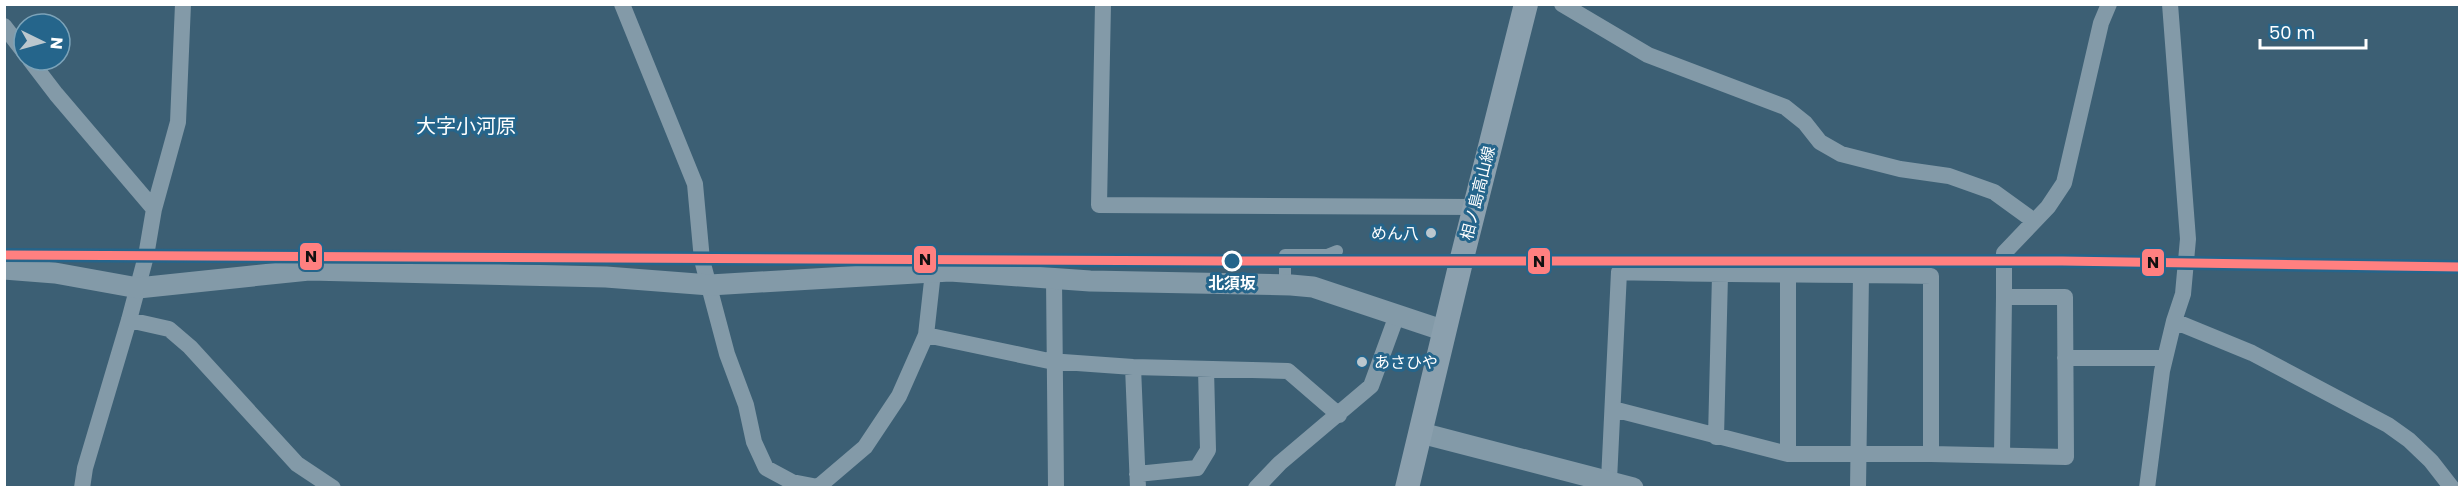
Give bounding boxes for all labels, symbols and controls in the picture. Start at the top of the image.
north arrow [12,12,72,72]
scale bar [2260,12,2366,50]
text: 50 m [2269,20,2315,45]
text: N [44,36,68,50]
district label: 大字小河原 [416,112,516,140]
street label: 相ノ島高山線 [1455,144,1501,242]
place label: めん八 [1371,222,1419,245]
marker: めん八 [1424,226,1438,240]
line badge: N [299,242,323,271]
text: N [305,245,317,268]
line badge: N [913,245,937,274]
line badge: N [1527,247,1551,275]
text: N [919,248,931,271]
line badge: N [2141,248,2165,277]
text: N [1533,250,1545,273]
marker: 北須坂 [1222,251,1242,271]
text: N [2147,251,2159,274]
place label: 北須坂 [1208,272,1256,295]
place label: あさひや [1374,351,1438,374]
marker: あさひや [1355,355,1369,369]

